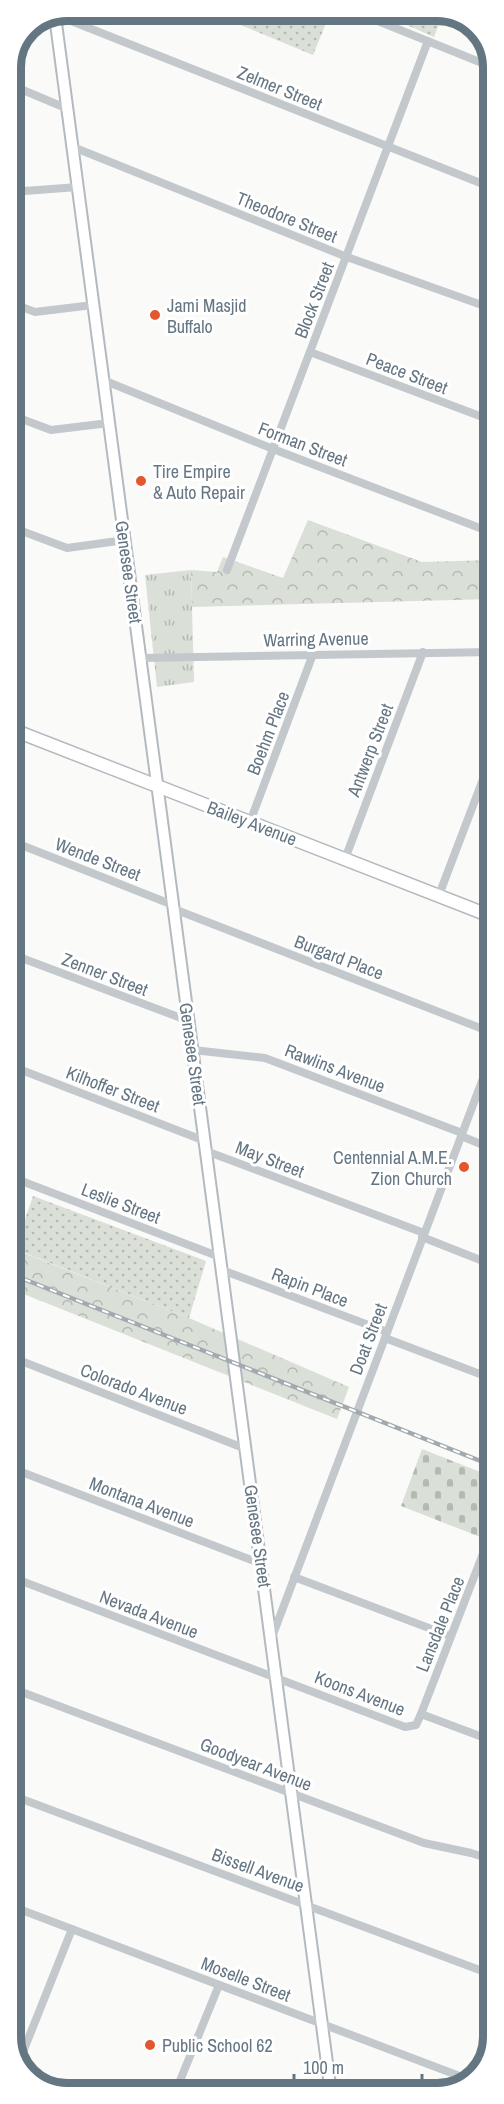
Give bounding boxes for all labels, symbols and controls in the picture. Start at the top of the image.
street label: Zelmer Street [234,60,326,116]
street label: Theodore Street [233,185,341,249]
street label: Block Street [288,258,340,342]
place label: Jami Masjid Buffalo [167,293,247,339]
marker: Jami Masjid Buffalo [148,308,162,322]
street label: Peace Street [363,346,451,400]
street label: Forman Street [255,416,351,472]
place label: Tire Empire & Auto Repair [153,459,245,505]
marker: Tire Empire & Auto Repair [134,474,148,488]
street label: Genesee Street [109,519,149,625]
street label: Warring Avenue [263,626,369,652]
street label: Boehm Place [241,688,295,778]
street label: Antwerp Street [340,700,399,801]
street label: Bailey Avenue [204,794,300,852]
street label: Wende Street [52,831,144,887]
street label: Burgard Place [291,929,387,985]
street label: Zenner Street [58,946,152,1002]
street label: Genesee Street [173,1001,213,1107]
street label: Rawlins Avenue [281,1037,389,1099]
street label: Kilhoffer Street [63,1060,163,1118]
street label: May Street [232,1135,308,1183]
place label: Centennial A.M.E. Zion Church [333,1145,452,1191]
marker: Centennial A.M.E. Zion Church [457,1160,471,1174]
street label: Leslie Street [78,1176,164,1230]
street label: Rapin Place [268,1261,352,1313]
street label: Doat Street [343,1300,393,1378]
street label: Colorado Avenue [77,1357,191,1421]
street label: Montana Avenue [86,1471,198,1533]
street label: Genesee Street [238,1483,278,1589]
street label: Lansdale Place [410,1573,470,1675]
street label: Nevada Avenue [96,1584,202,1644]
street label: Koons Avenue [311,1664,409,1722]
street label: Goodyear Avenue [196,1731,316,1797]
street label: Bissell Avenue [208,1842,308,1898]
street label: Moselle Street [197,1950,295,2008]
place label: Public School 62 [162,2033,273,2058]
marker: Public School 62 [143,2038,157,2052]
scale bar [294,2047,422,2085]
text: 100 m [303,2055,344,2080]

